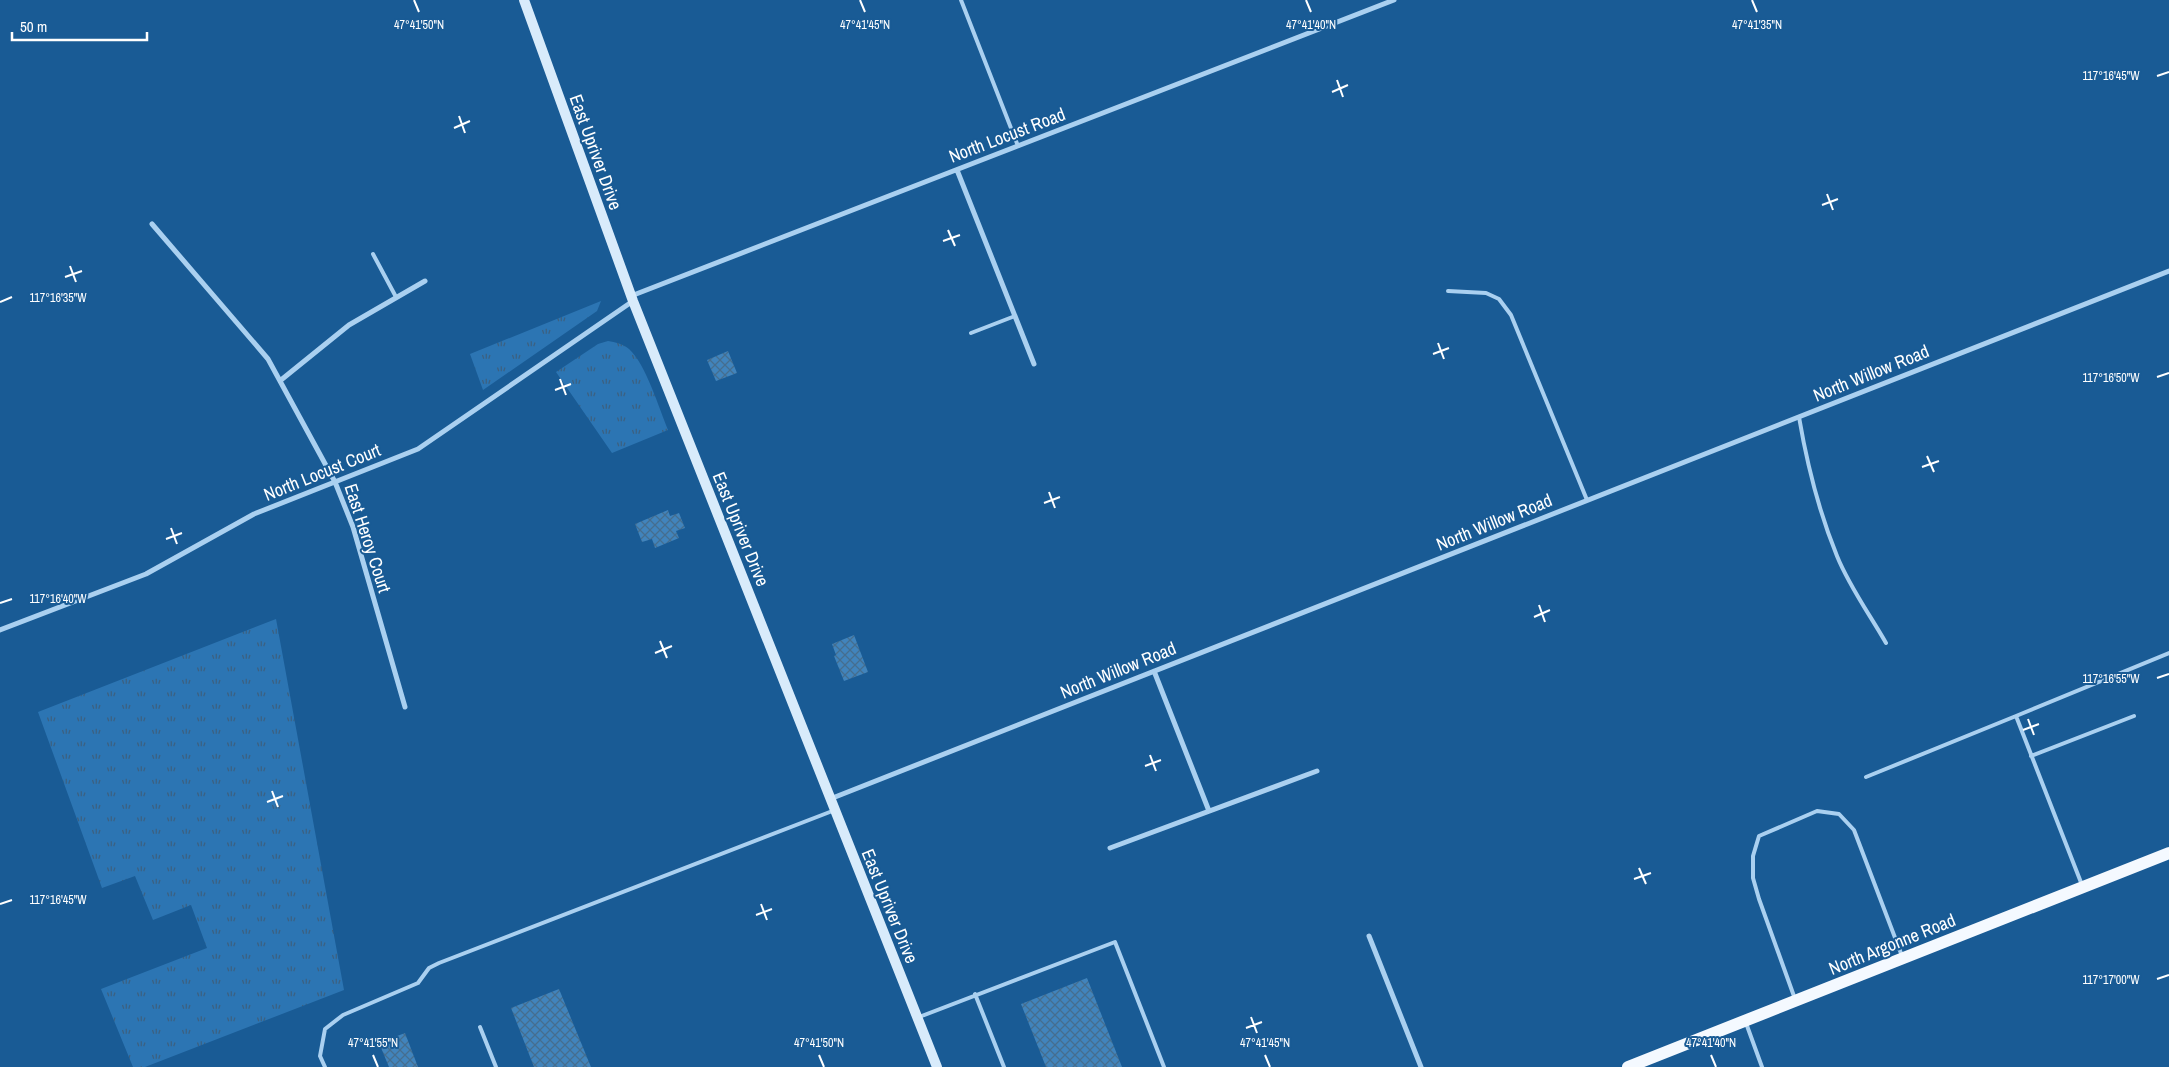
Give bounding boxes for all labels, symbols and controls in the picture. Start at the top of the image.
scale bar [12,10,148,42]
text: 50 m [20,16,47,37]
text: 47°41'50"N [394,17,444,33]
text: 47°41'45"N [840,17,890,33]
text: 47°41'40"N [1286,17,1336,33]
text: 47°41'35"N [1732,17,1782,33]
text: 117°16'45"W [2082,68,2140,84]
street label: East Upriver Drive [563,91,629,213]
street label: North Locust Road [945,101,1069,169]
text: 117°16'35"W [29,290,87,306]
street label: North Willow Road [1809,338,1933,408]
text: 117°16'50"W [2082,370,2140,386]
street label: North Locust Court [260,437,384,507]
street label: East Upriver Drive [707,468,775,590]
street label: East Heroy Court [339,480,397,596]
street label: North Willow Road [1432,487,1556,557]
text: 117°16'40"W [29,591,87,607]
street label: North Willow Road [1056,635,1180,705]
text: 117°16'55"W [2082,671,2140,687]
street label: East Upriver Drive [856,845,924,967]
text: 117°16'45"W [29,892,87,908]
street label: North Argonne Road [1825,907,1959,981]
text: 117°17'00"W [2082,972,2140,988]
text: 47°41'55"N [348,1035,398,1051]
text: 47°41'50"N [794,1035,844,1051]
text: 47°41'45"N [1240,1035,1290,1051]
text: 47°41'40"N [1686,1035,1736,1051]

